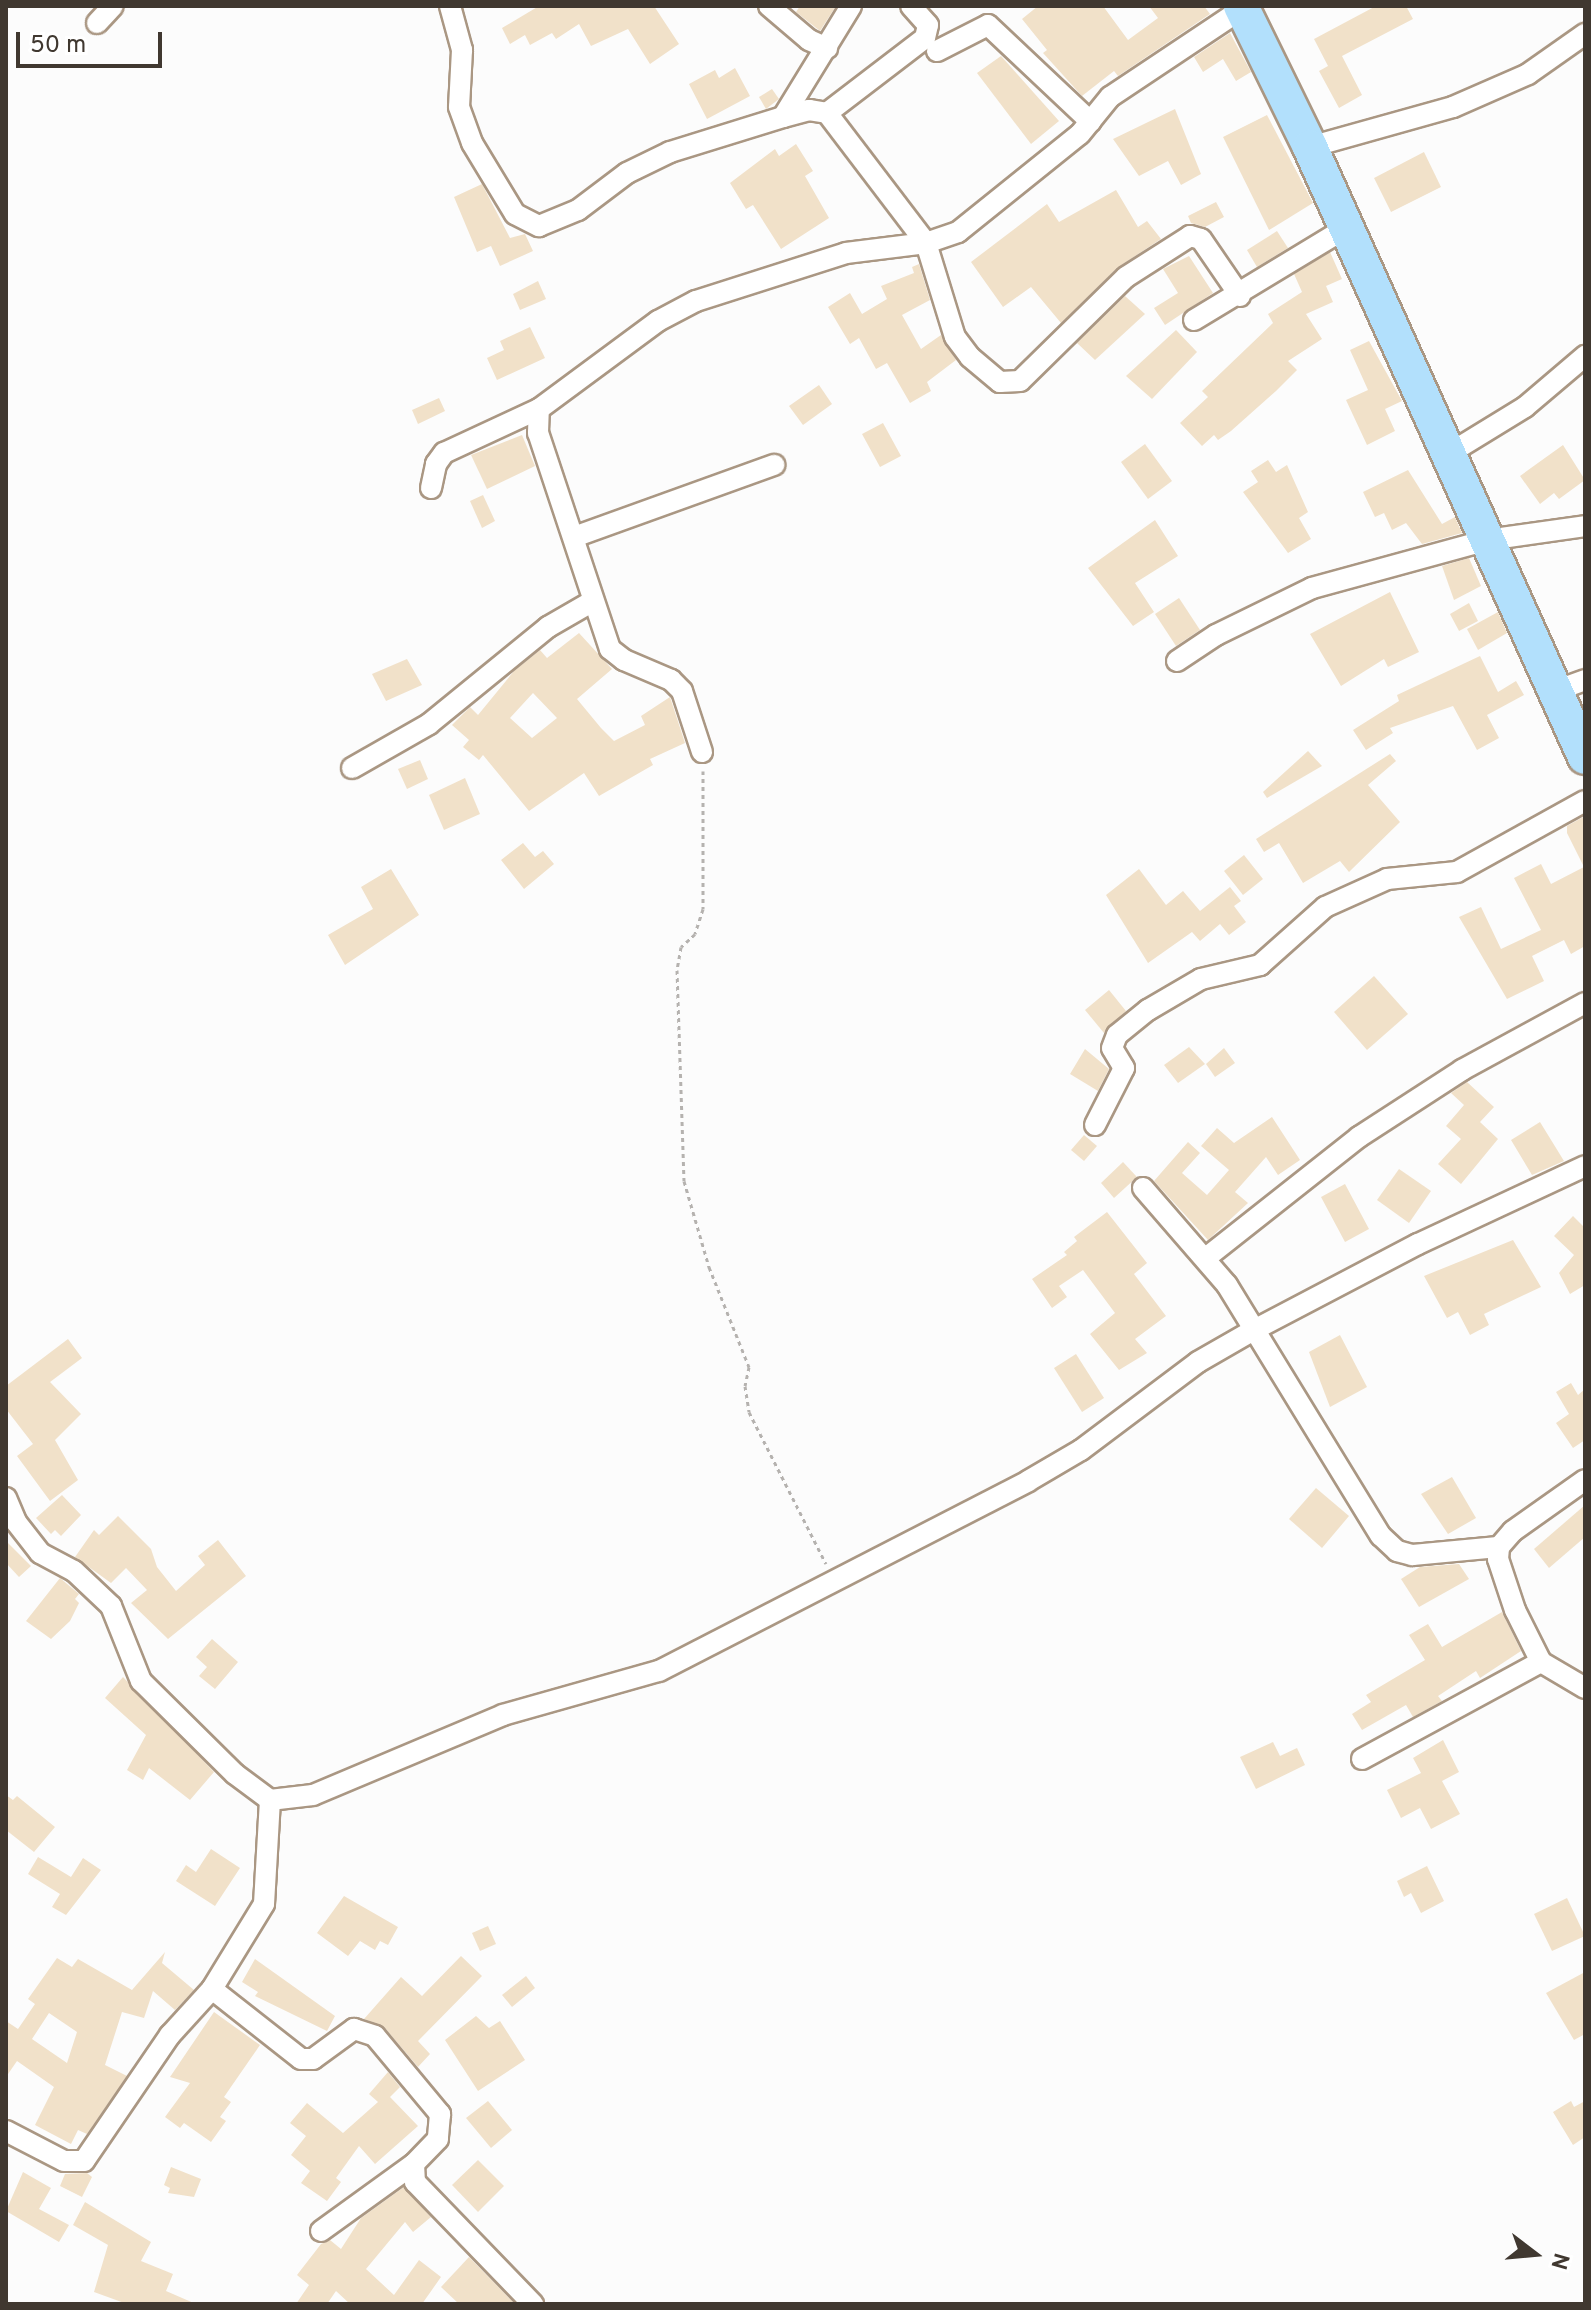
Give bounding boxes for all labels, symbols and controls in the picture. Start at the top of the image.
scale bar [20,16,166,66]
text: 50 m [30,31,86,61]
north arrow [1495,2214,1575,2294]
text: N [1543,2249,1574,2272]

